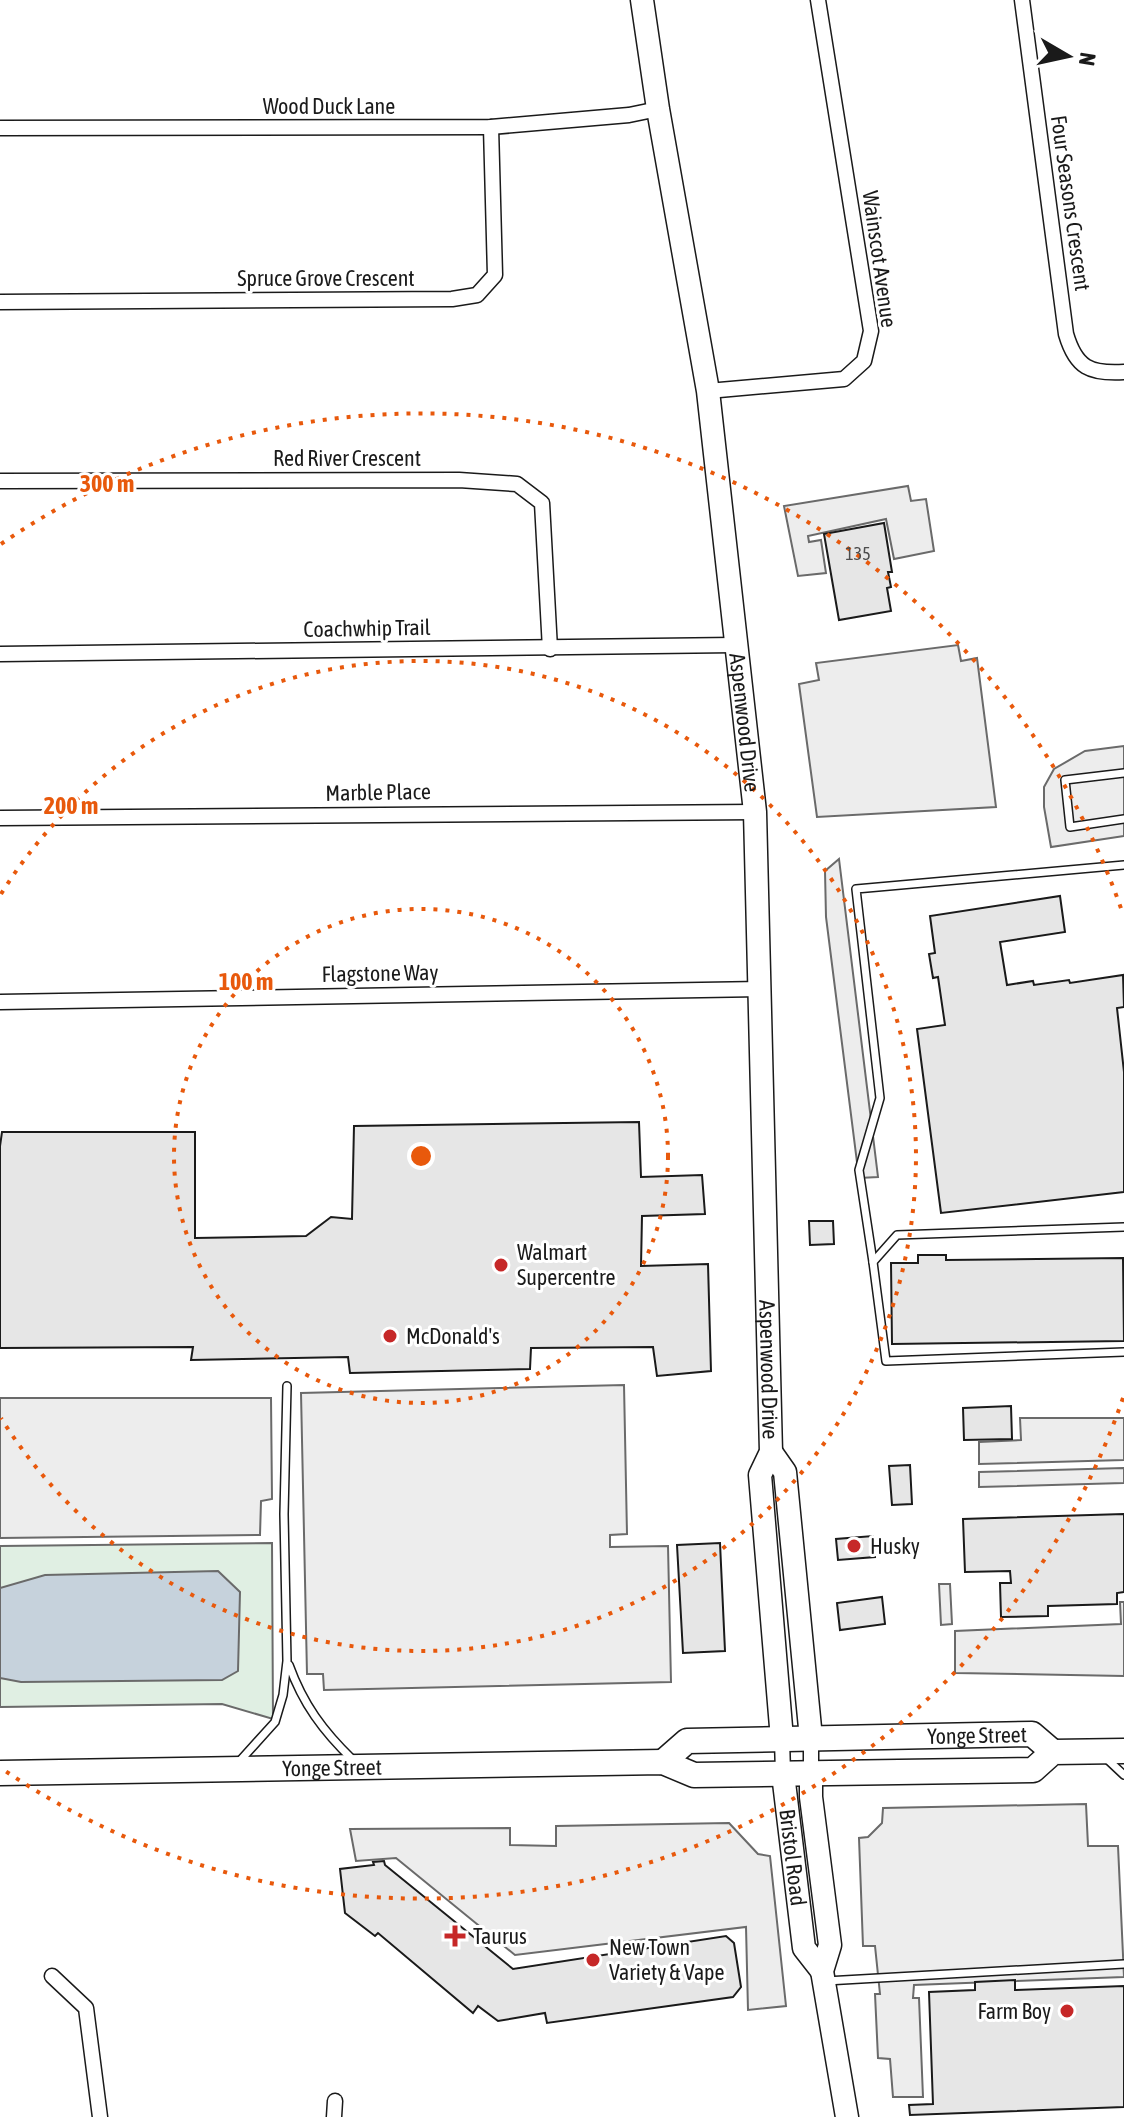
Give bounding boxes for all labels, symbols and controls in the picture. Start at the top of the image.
north arrow [1028,16,1108,96]
text: N [1074,51,1102,68]
street label: Wood Duck Lane [263,93,395,119]
street label: Four Seasons Crescent [1046,113,1096,293]
street label: Wainscot Avenue [858,189,902,329]
street label: Spruce Grove Crescent [237,265,415,291]
street label: Red River Crescent [273,445,421,471]
text: 300 m [80,470,134,497]
house number: 135 [845,543,871,564]
street label: Coachwhip Trail [303,614,431,642]
street label: Aspenwood Drive [724,652,766,793]
street label: Marble Place [325,778,431,806]
text: 200 m [44,792,98,819]
street label: Flagstone Way [321,959,439,987]
text: 100 m [219,968,273,995]
centre of rings [407,1142,435,1170]
place label: Walmart Supercentre [517,1239,615,1290]
marker: Walmart Supercentre [492,1256,510,1274]
street label: Aspenwood Drive [754,1300,784,1440]
place label: McDonald's [406,1323,500,1349]
marker: McDonald's [381,1327,399,1345]
place label: Husky [870,1533,920,1559]
marker: Husky [845,1537,863,1555]
street label: Yonge Street [927,1721,1027,1749]
street label: Yonge Street [282,1754,382,1781]
street label: Bristol Road [774,1808,812,1907]
place label: Taurus [473,1923,527,1949]
marker: Taurus [444,1925,466,1947]
place label: New Town Variety & Vape [609,1934,725,1985]
marker: New Town Variety & Vape [584,1951,602,1969]
place label: Farm Boy [977,1998,1051,2024]
marker: Farm Boy [1058,2002,1076,2020]

